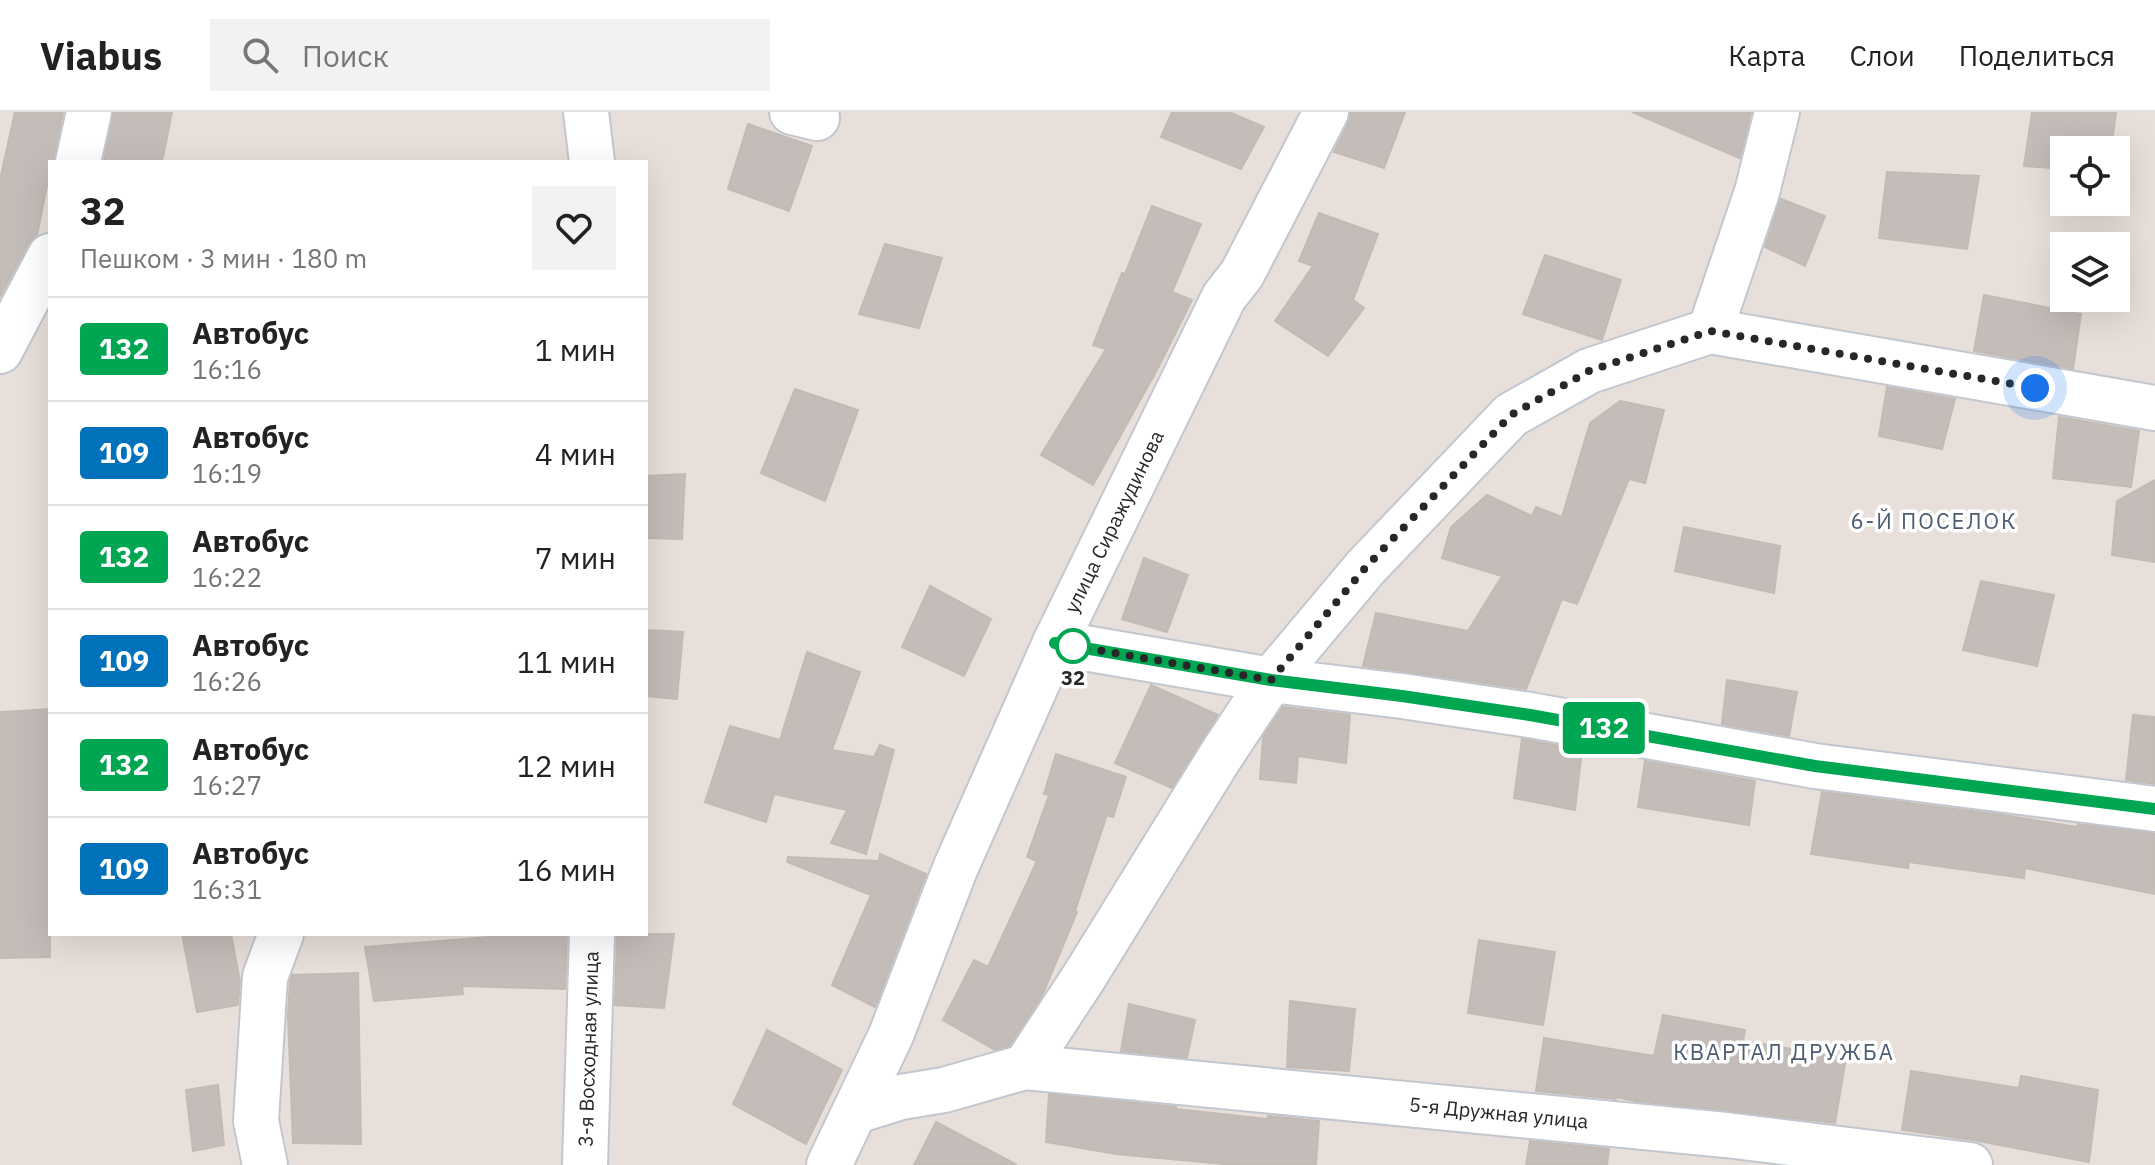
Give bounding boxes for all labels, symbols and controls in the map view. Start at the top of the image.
search box [210,19,770,91]
text: Viabus [40,31,162,80]
icon: search [238,33,282,77]
text: Поиск [302,36,389,75]
text: Карта [1728,37,1805,74]
text: Слои [1849,37,1915,74]
text: Поделиться [1959,37,2115,74]
map controls [2050,136,2130,312]
button: locate [2050,136,2130,216]
text: 32 [80,186,126,235]
button: heart [532,186,616,270]
button: layers [2050,232,2130,312]
text: Пешком · 3 мин · 180 m [80,241,367,275]
text: Автобус [192,313,309,352]
text: 132 [99,330,149,367]
text: 1 мин [535,330,616,369]
text: 16:16 [192,352,262,386]
your location [2015,368,2055,408]
text: Автобус [192,417,309,456]
street label: улица Сиражудинова [1058,425,1170,617]
text: 109 [99,434,149,471]
text: 4 мин [535,434,616,473]
text: 16:19 [192,456,262,490]
district label: 6-Й ПОСЕЛОК [1850,506,2018,535]
text: Автобус [192,521,309,560]
text: 132 [99,538,149,575]
text: 7 мин [535,538,616,577]
text: 16:22 [192,560,262,594]
text: Автобус [192,625,309,664]
marker: 32 [1056,629,1090,663]
text: 109 [99,642,149,679]
text: 11 мин [517,642,616,681]
text: 16:26 [192,664,262,698]
place label: 32 [1061,664,1085,691]
line badge: 132 [1558,702,1650,754]
text: 132 [1579,709,1629,746]
text: Автобус [192,729,309,768]
text: 132 [99,746,149,783]
text: 12 мин [517,746,616,785]
text: 16:27 [192,768,262,802]
text: Автобус [192,833,309,872]
text: 109 [99,850,149,887]
text: 16 мин [517,850,616,889]
text: 16:31 [192,872,262,906]
street label: 3-я Восходная улица [572,950,604,1147]
district label: КВАРТАЛ ДРУЖБА [1673,1037,1895,1066]
street label: 5-я Дружная улица [1408,1090,1590,1135]

